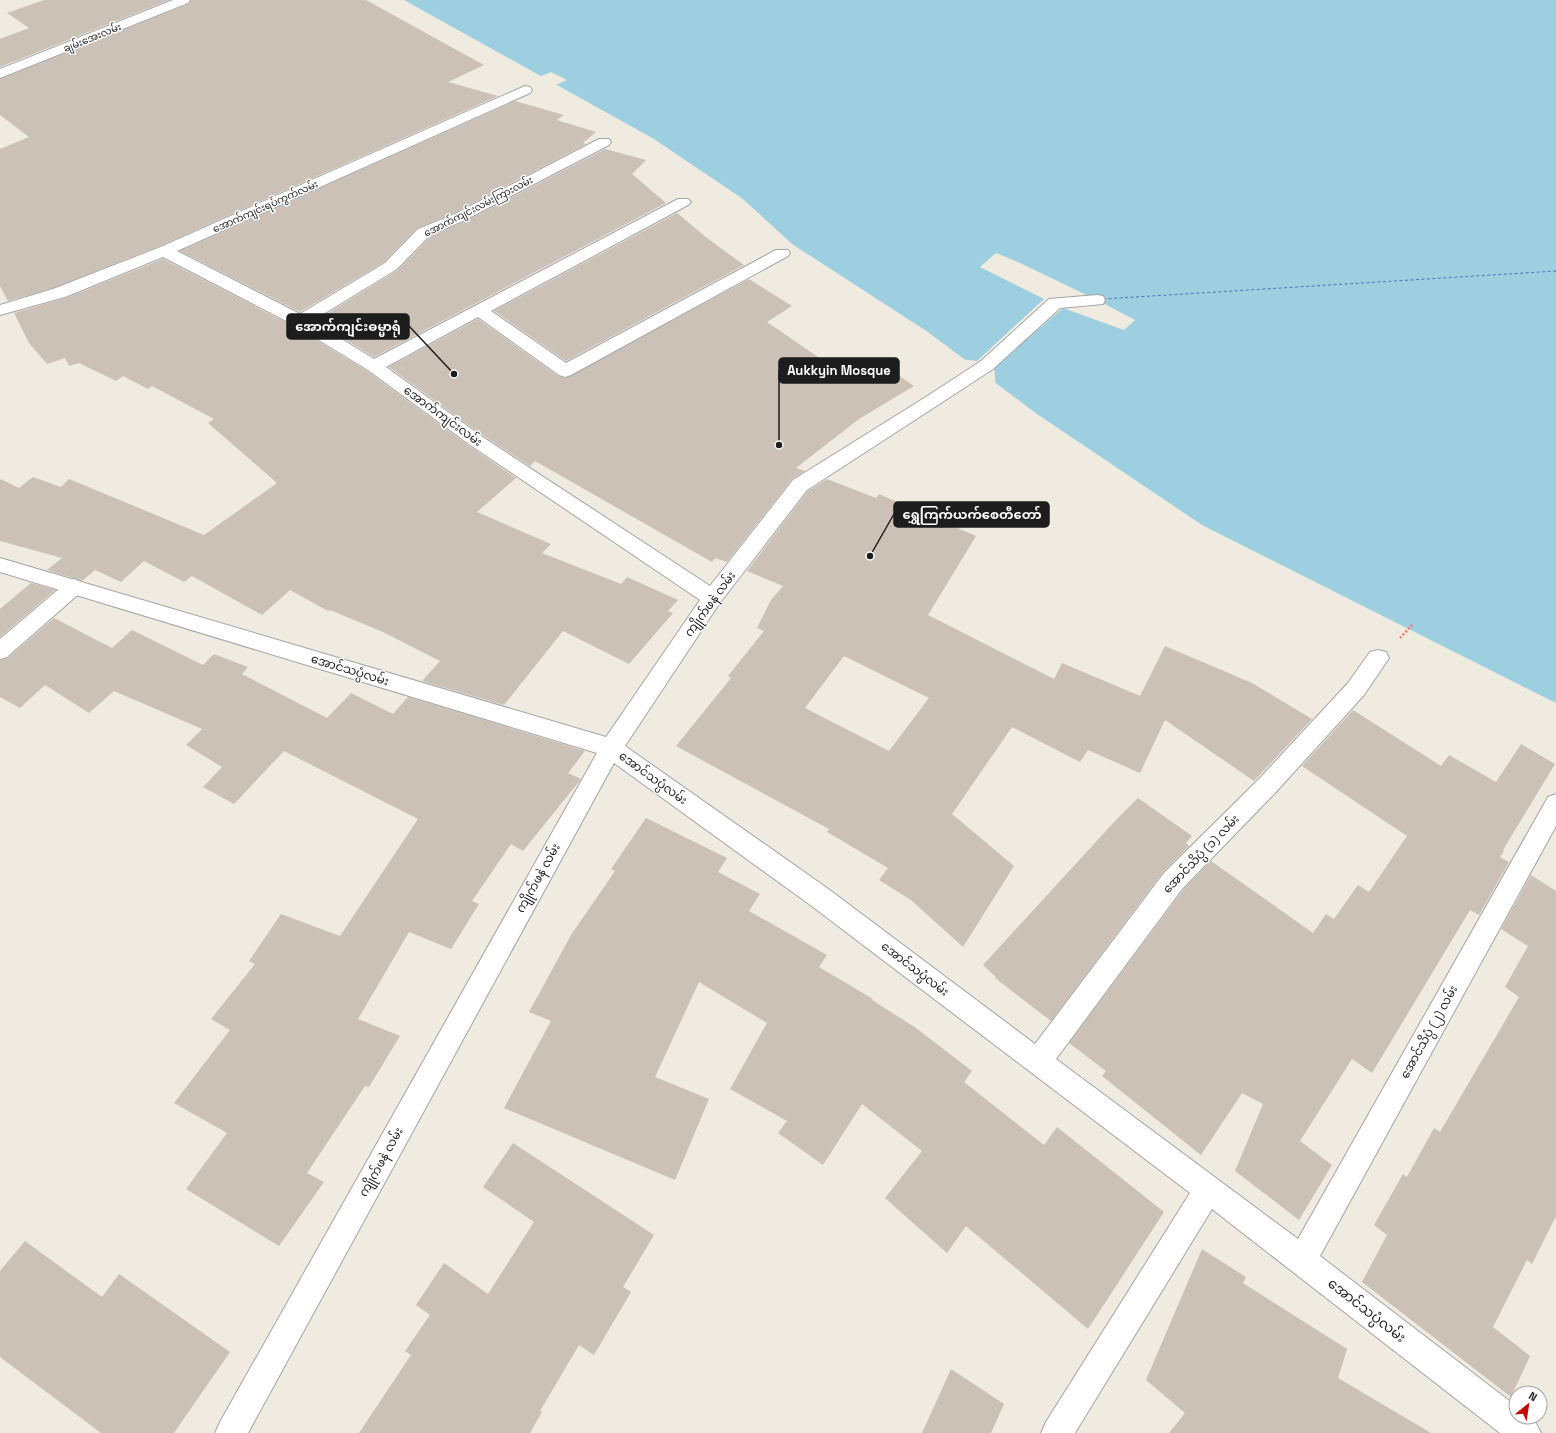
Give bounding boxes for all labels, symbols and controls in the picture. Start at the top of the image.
street label: ချမ်းအေးလမ်း [61,19,124,57]
street label: အောက်ကျင်းလမ်းကြားလမ်း [421,172,536,241]
street label: အောက်ကျင်းရပ်ကွက်လမ်း [210,176,321,237]
callout: အောက်ကျင်းဓမ္မာရုံ [287,314,409,339]
text: အောက်ကျင်းဓမ္မာရုံ [295,317,401,338]
callout: Aukkyin Mosque [779,358,899,383]
text: Aukkyin Mosque [787,362,891,379]
street label: အောက်ကျင်းလမ်း [399,381,486,452]
callout: ရွှေကြက်ယက်စေတီတော် [894,502,1049,527]
text: ရွှေကြက်ယက်စေတီတော် [903,505,1041,525]
street label: ကျိုက်ဖနဲ လမ်း [680,568,741,641]
street label: အောင်သပ္ပံလမ်း [308,650,391,692]
street label: အောင်သပ္ပံလမ်း [614,747,691,810]
street label: အောင်သိပ္ပံ (၁) လမ်း [1159,810,1244,898]
street label: ကျိုက်ဖနဲ လမ်း [511,840,565,917]
street label: အောင်သပ္ပံလမ်း [877,937,953,1002]
street label: အောင်သိပ္ပံ (၂) လမ်း [1396,982,1463,1083]
street label: ကျိုက်ဖနဲ လမ်း [354,1124,408,1201]
street label: အောင်သပ္ပံလမ်း [1322,1273,1410,1349]
north arrow [1508,1385,1548,1425]
text: N [1526,1388,1540,1404]

